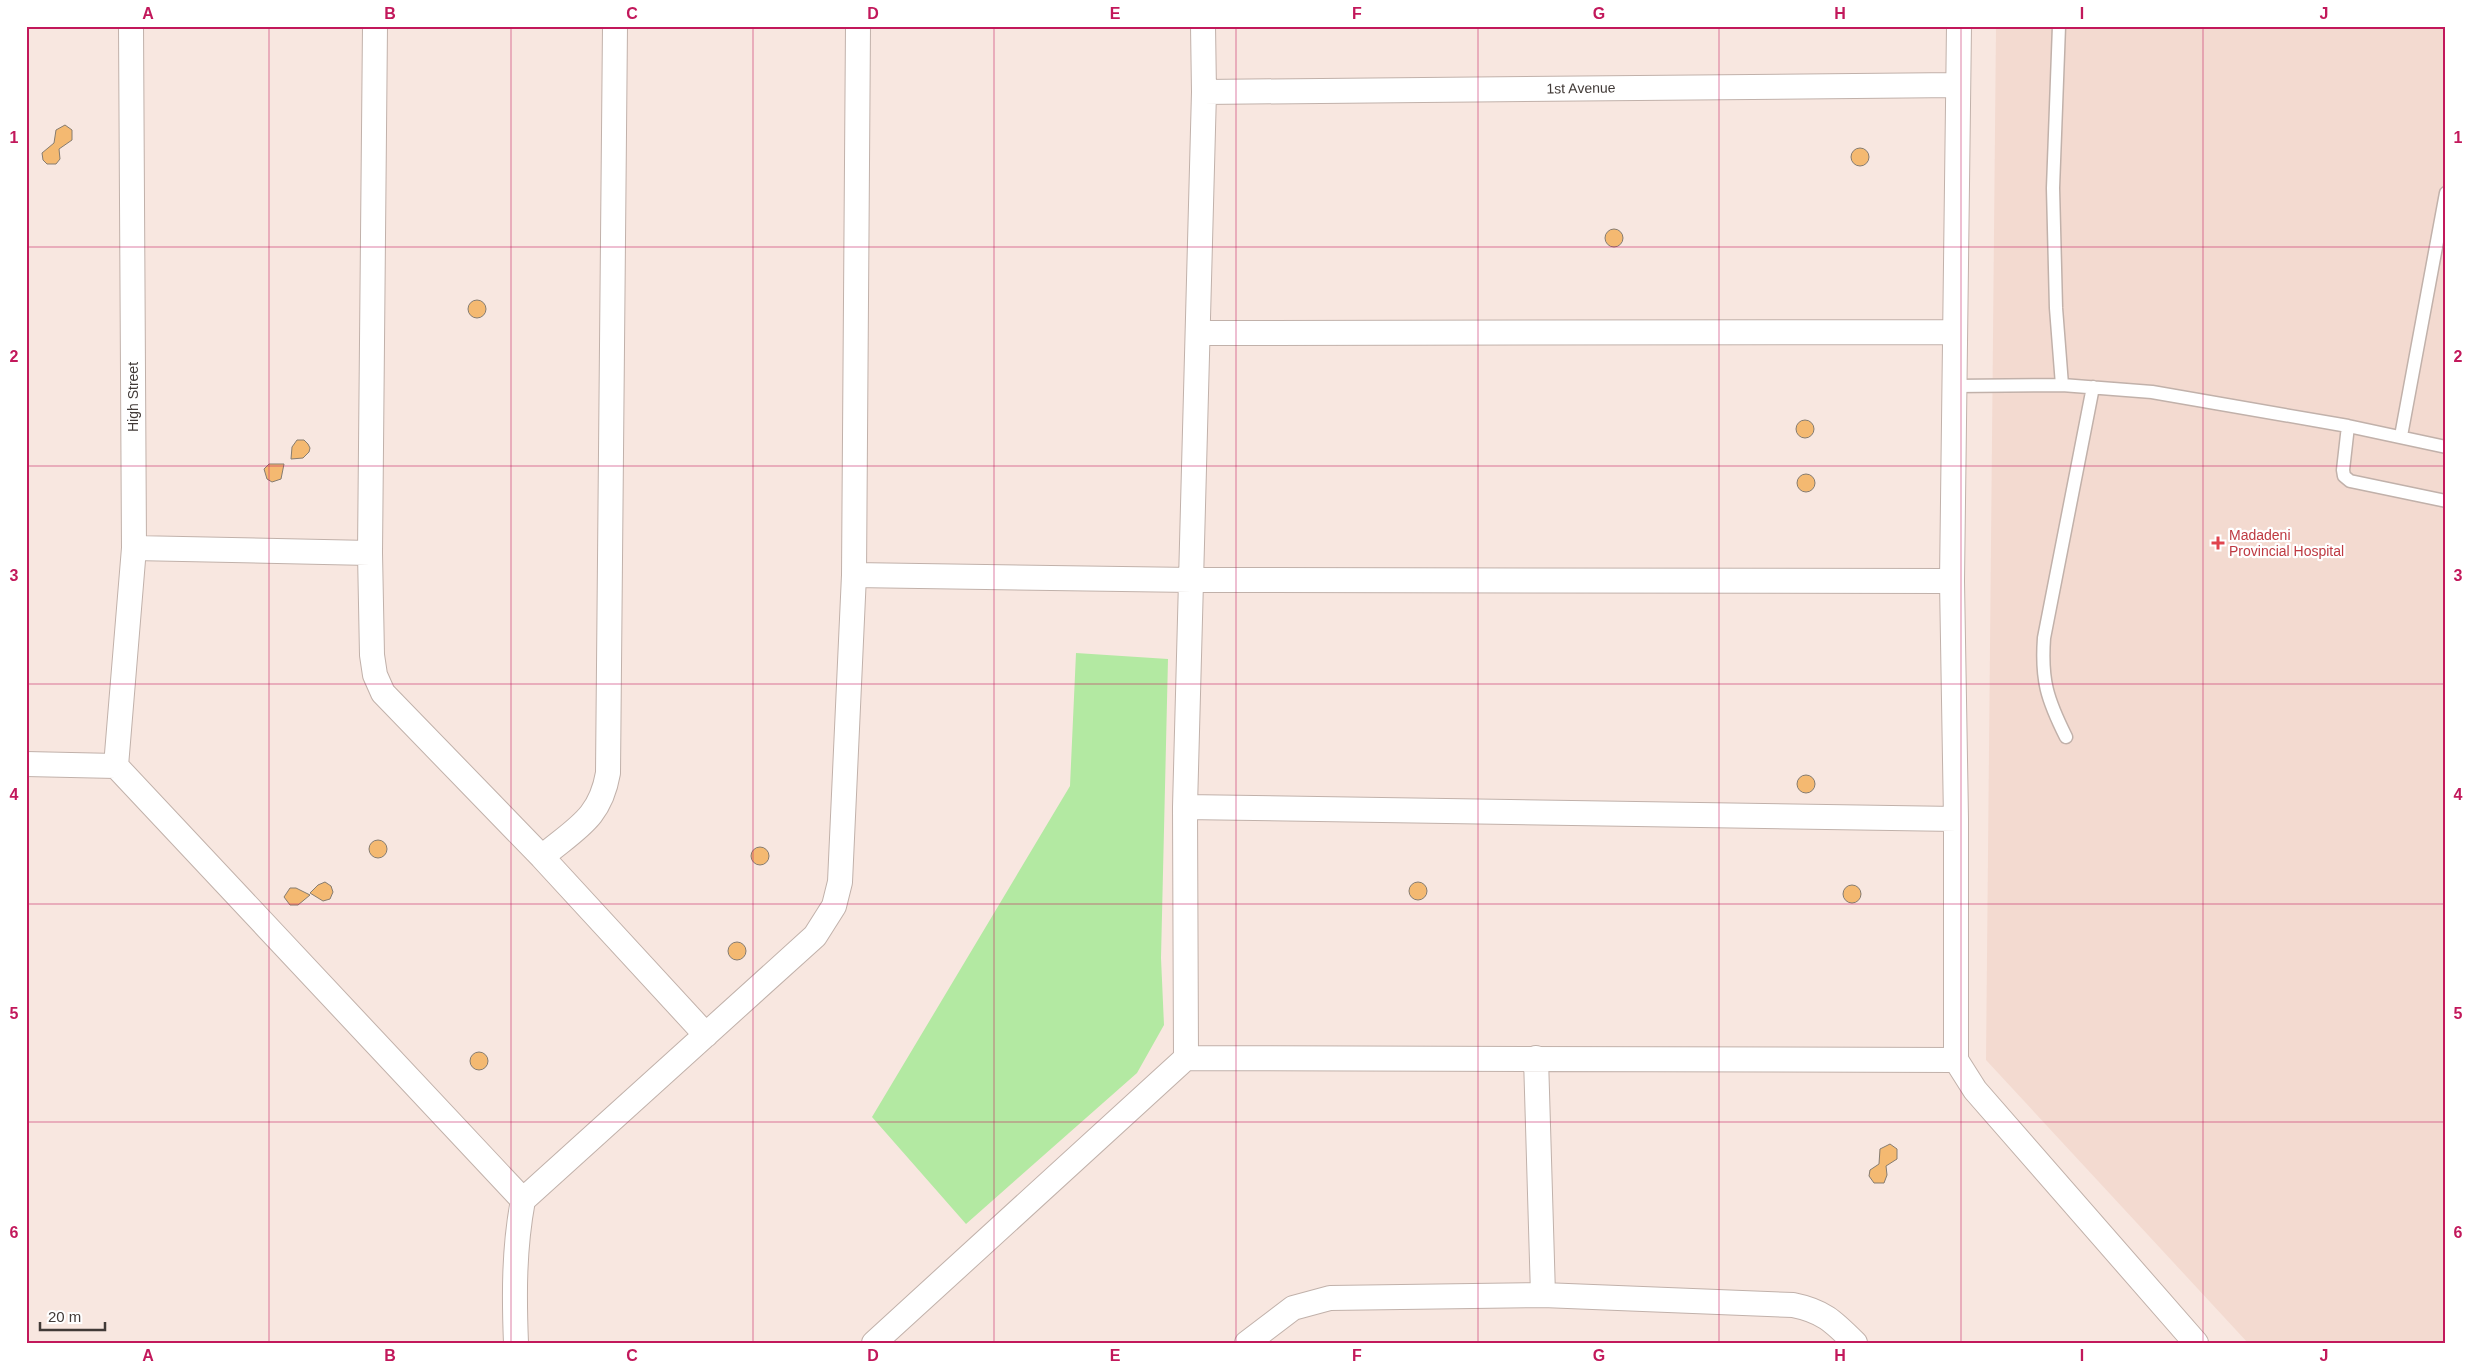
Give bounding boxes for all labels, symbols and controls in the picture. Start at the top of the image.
text: A [142,5,154,22]
text: B [384,5,396,22]
text: C [626,5,638,22]
text: D [867,5,879,22]
text: E [1110,5,1121,22]
text: F [1352,5,1362,22]
text: G [1593,5,1605,22]
text: H [1834,5,1846,22]
text: I [2080,5,2084,22]
text: J [2320,5,2328,22]
street label: 1st Avenue [1546,79,1616,97]
text: 1 [10,129,19,146]
text: 1 [2454,129,2463,146]
text: 2 [10,348,19,365]
text: 2 [2454,348,2463,365]
street label: High Street [125,362,141,432]
place label: Madadeni Provincial Hospital [2229,527,2344,559]
marker: Madadeni Provincial Hospital [2211,536,2225,550]
text: 3 [10,567,19,584]
text: 3 [2454,567,2463,584]
text: 4 [10,786,19,803]
text: 4 [2454,786,2463,803]
text: 5 [10,1005,19,1022]
text: 5 [2454,1005,2463,1022]
text: 6 [10,1224,19,1241]
text: 6 [2454,1224,2463,1241]
scale bar [40,1299,105,1331]
text: 20 m [48,1308,81,1325]
text: A [142,1347,154,1364]
text: B [384,1347,396,1364]
text: C [626,1347,638,1364]
text: D [867,1347,879,1364]
text: E [1110,1347,1121,1364]
text: F [1352,1347,1362,1364]
text: G [1593,1347,1605,1364]
text: H [1834,1347,1846,1364]
text: I [2080,1347,2084,1364]
text: J [2320,1347,2328,1364]

